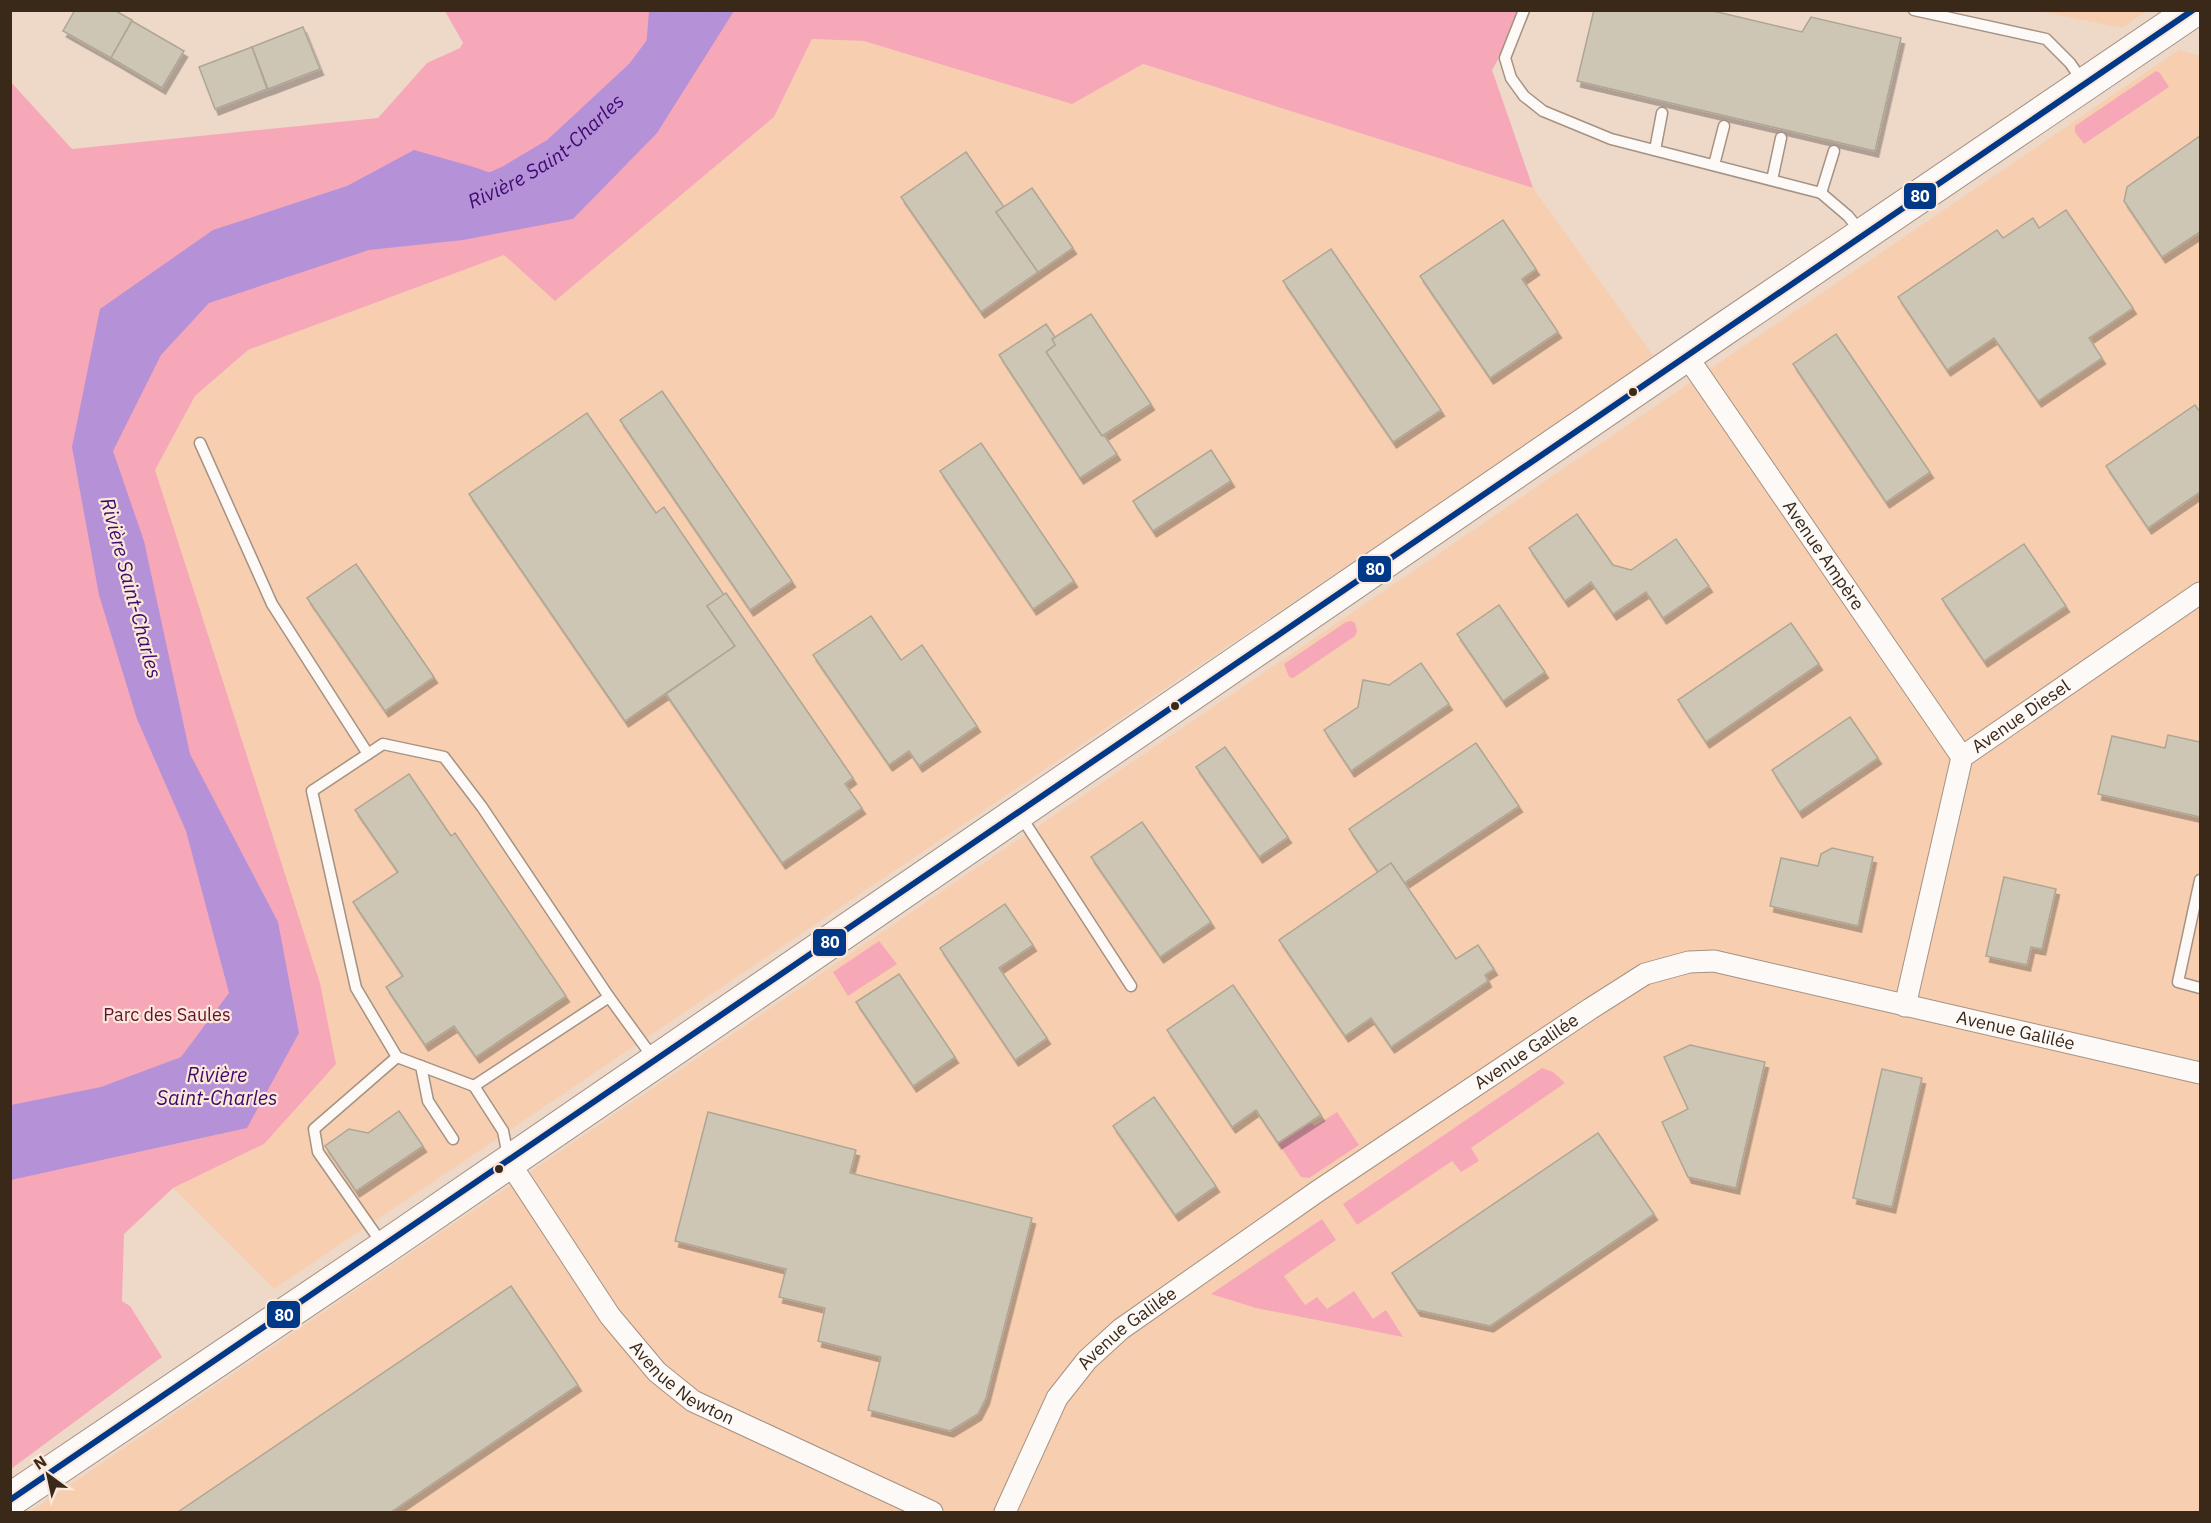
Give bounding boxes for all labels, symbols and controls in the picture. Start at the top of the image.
water label: Rivière Saint-Charles [463,88,629,214]
line badge: 80 [1903,182,1937,210]
text: 80 [1910,186,1930,206]
unlabelled marker [1627,386,1639,398]
water label: Rivière Saint-Charles [94,494,169,681]
street label: Avenue Ampère [1778,496,1870,615]
line badge: 80 [1357,555,1392,583]
text: 80 [1365,559,1385,579]
street label: Avenue Diesel [1967,674,2074,758]
unlabelled marker [1169,700,1181,712]
line badge: 80 [812,928,847,957]
text: 80 [820,932,840,952]
park label: Parc des Saules [103,1003,231,1026]
street label: Avenue Galilée [1954,1005,2077,1055]
street label: Avenue Galilée [1470,1008,1583,1094]
water label: Rivière Saint-Charles [156,1061,278,1111]
unlabelled marker [493,1163,505,1175]
street label: Avenue Galilée [1072,1281,1181,1374]
line badge: 80 [266,1300,301,1329]
text: 80 [274,1305,294,1325]
street label: Avenue Newton [625,1336,738,1430]
north arrow [18,1445,78,1505]
text: N [30,1451,50,1474]

